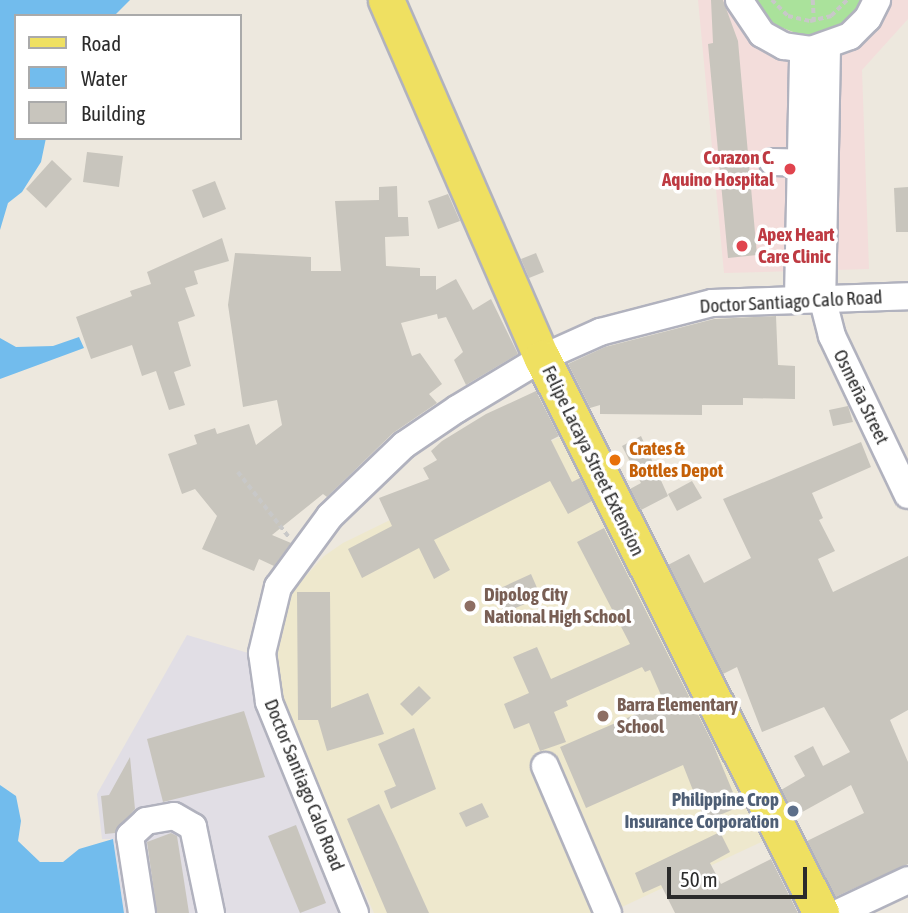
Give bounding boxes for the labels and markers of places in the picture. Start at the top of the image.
place label: Corazon C. Aquino Hospital [662,147,774,191]
marker: Corazon C. Aquino Hospital [780,159,800,179]
place label: Apex Heart Care Clinic [758,224,834,268]
marker: Apex Heart Care Clinic [732,236,752,256]
place label: Crates & Bottles Depot [629,438,723,482]
marker: Crates & Bottles Depot [607,452,623,468]
place label: Dipolog City National High School [484,584,631,628]
marker: Dipolog City National High School [462,598,478,614]
place label: Barra Elementary School [617,694,738,738]
marker: Barra Elementary School [595,708,611,724]
place label: Philippine Crop Insurance Corporation [624,789,779,833]
marker: Philippine Crop Insurance Corporation [785,803,801,819]

